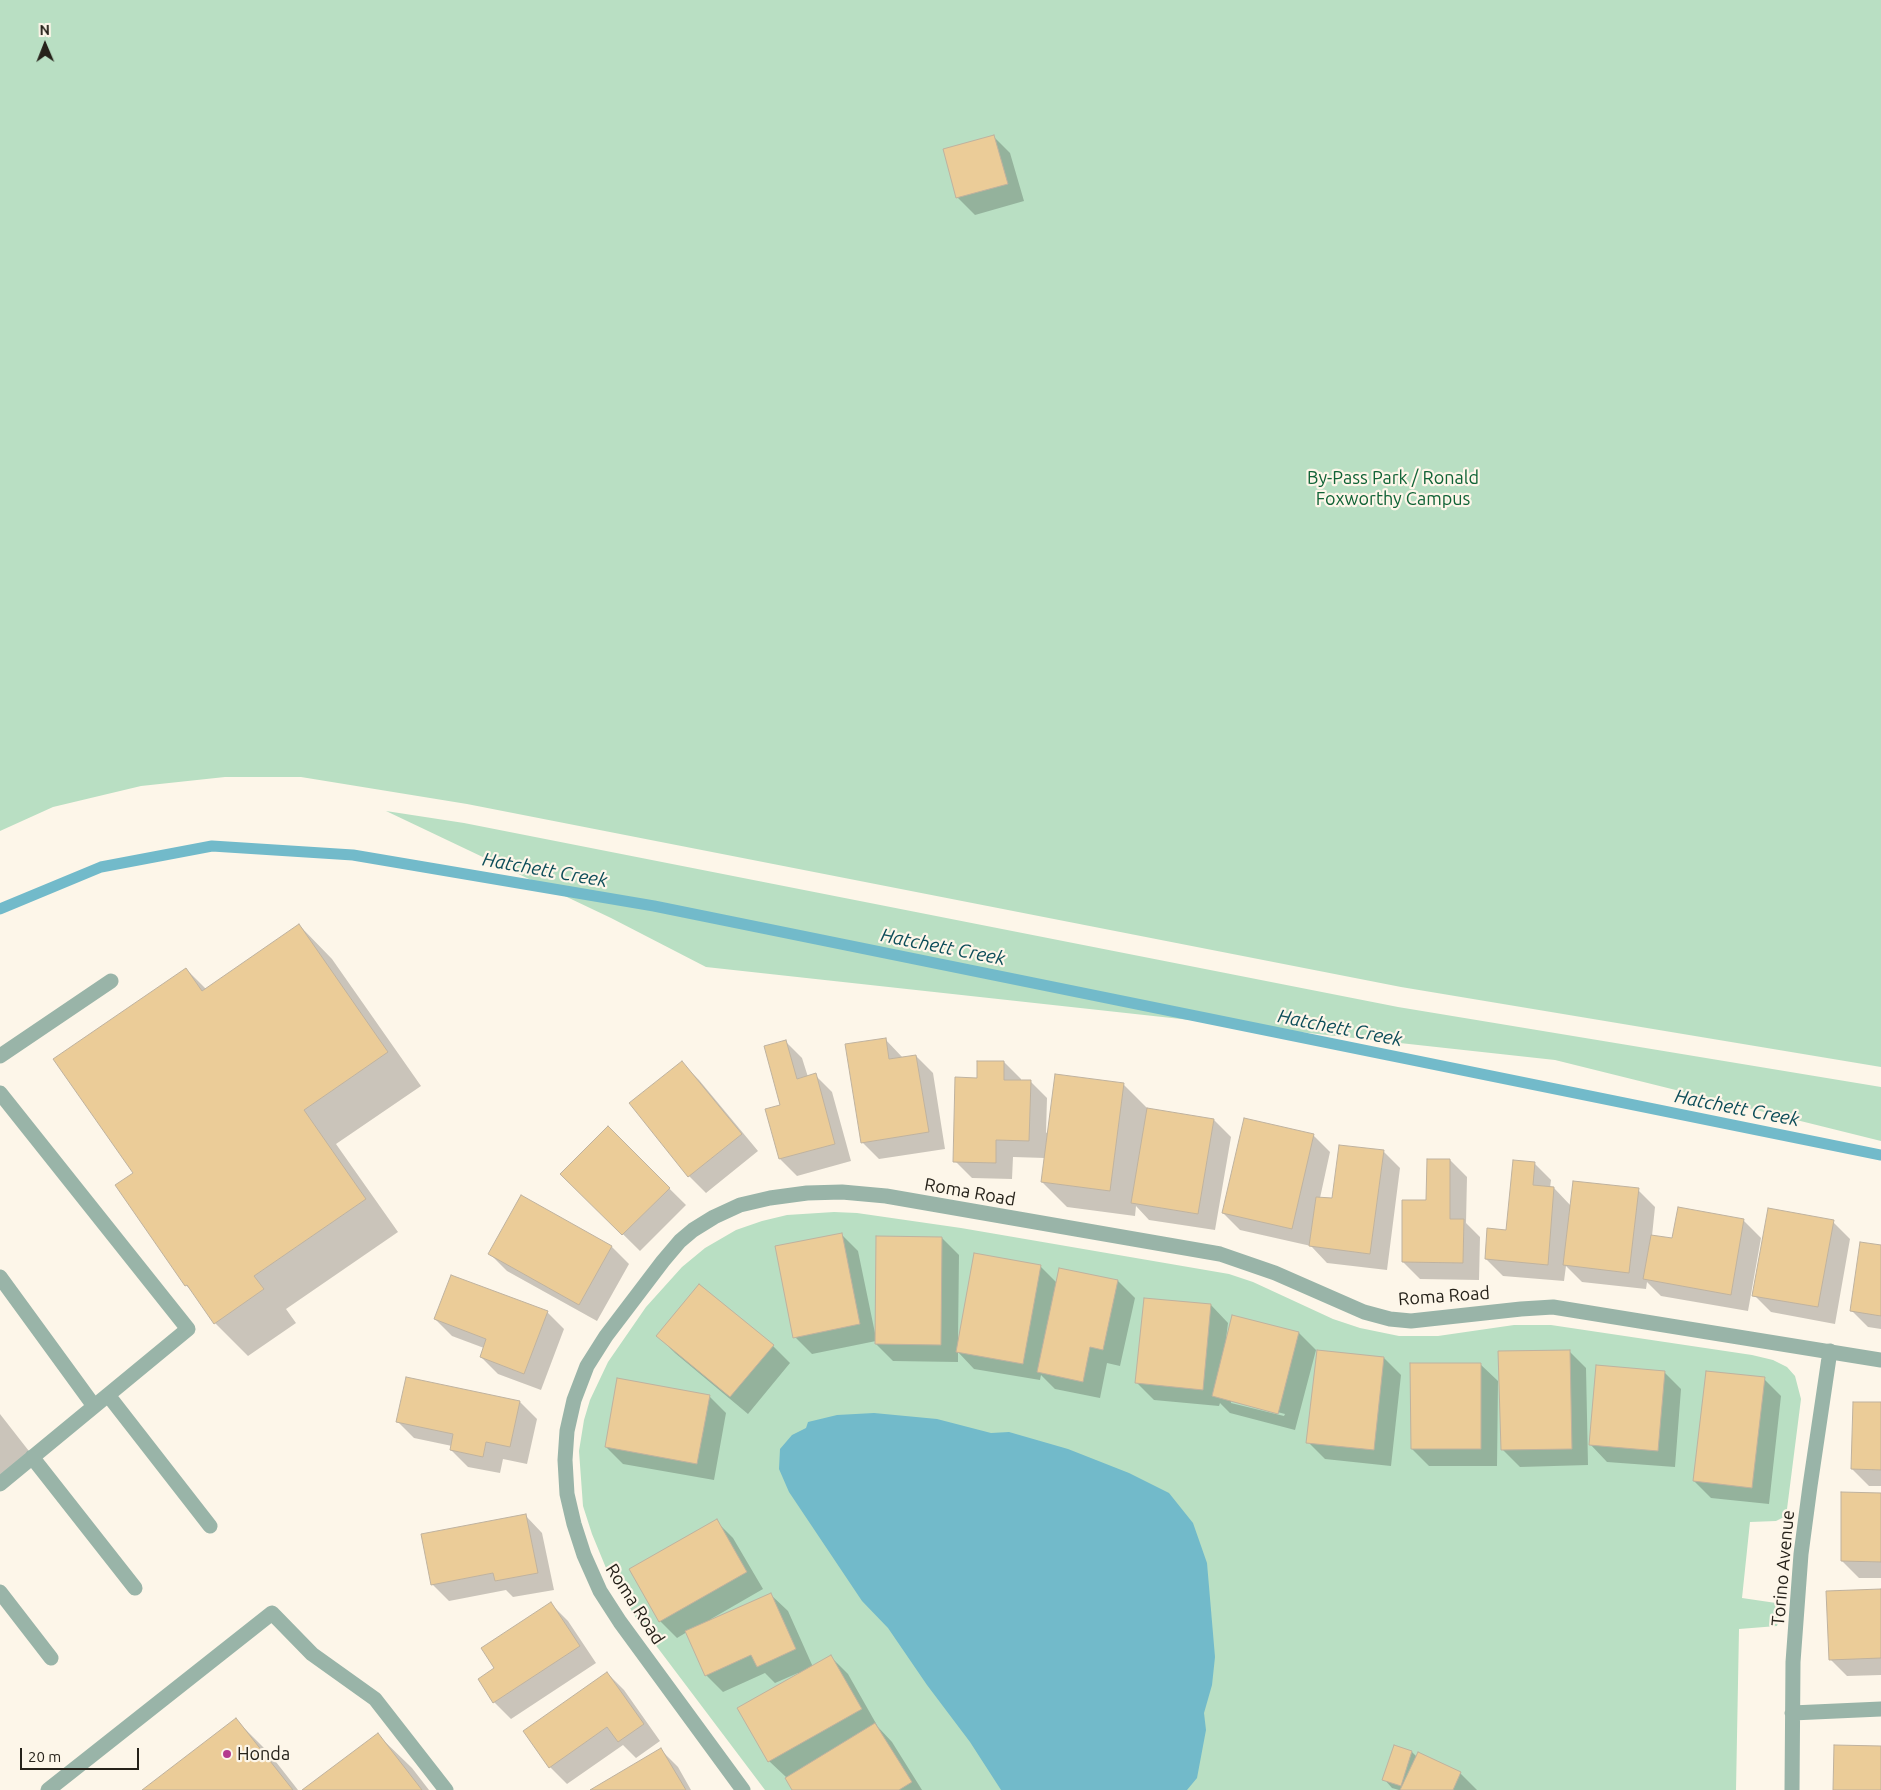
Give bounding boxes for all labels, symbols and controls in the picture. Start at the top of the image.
north arrow [20,20,70,70]
text: N [39,22,50,38]
park label: By-Pass Park / Ronald Foxworthy Campus [1307,467,1479,509]
water label: Hatchett Creek [481,848,609,892]
water label: Hatchett Creek [879,924,1007,970]
water label: Hatchett Creek [1276,1005,1404,1051]
water label: Hatchett Creek [1673,1085,1801,1131]
street label: Roma Road [923,1173,1017,1211]
street label: Roma Road [1397,1282,1491,1310]
street label: Torino Avenue [1767,1509,1799,1627]
street label: Roma Road [601,1559,669,1649]
scale bar [22,1738,141,1770]
place label: Honda [237,1743,290,1765]
text: 20 m [28,1748,61,1765]
marker: Honda [221,1748,233,1760]

